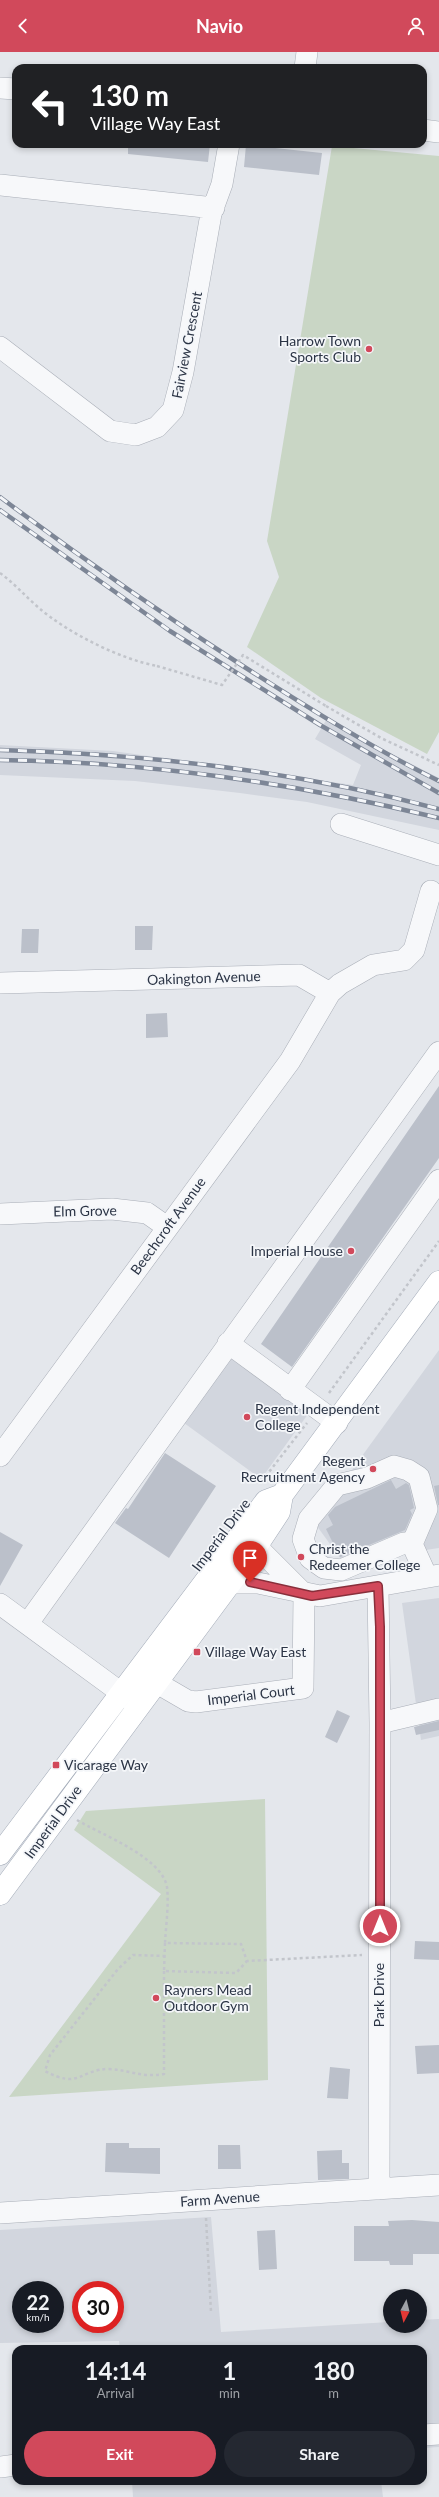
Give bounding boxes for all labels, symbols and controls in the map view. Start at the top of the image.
icon: back [12,15,34,37]
text: Navio [196,15,243,37]
icon: person [405,15,427,37]
text: 130 m [90,78,169,112]
icon: left [24,80,76,132]
text: Village Way East [90,112,220,134]
street label: Fairview Crescent [168,290,205,400]
place label: Harrow Town Sports Club [279,332,361,365]
marker: Harrow Town Sports Club [364,344,374,354]
street label: Oakington Avenue [147,967,261,988]
street label: Beechcroft Avenue [126,1174,209,1278]
street label: Elm Grove [53,1201,117,1220]
place label: Imperial House [250,1242,343,1259]
marker: Imperial House [346,1246,356,1256]
place label: Regent Independent College [255,1400,379,1433]
marker: Regent Independent College [242,1412,252,1422]
place label: Regent Recruitment Agency [241,1452,366,1485]
marker: Regent Recruitment Agency [368,1464,378,1474]
street label: Imperial Drive [188,1495,253,1574]
place label: Christ the Redeemer College [309,1540,420,1573]
pin [233,1541,267,1582]
icon: arrive [239,1547,261,1569]
marker: Christ the Redeemer College [296,1552,306,1562]
place label: Village Way East [205,1643,306,1660]
marker: Village Way East [192,1647,202,1657]
street label: Imperial Court [206,1681,296,1708]
place label: Vicarage Way [64,1756,149,1773]
marker: Vicarage Way [51,1760,61,1770]
street label: Imperial Drive [20,1782,85,1862]
position arrow [359,1905,401,1947]
street label: Park Drive [370,1963,387,2027]
place label: Rayners Mead Outdoor Gym [164,1981,252,2014]
marker: Rayners Mead Outdoor Gym [151,1993,161,2003]
street label: Farm Avenue [179,2187,260,2210]
speed limit sign: 30 [72,2281,124,2333]
north arrow [383,2289,427,2333]
map controls [383,2289,427,2333]
text: 22 [26,2290,50,2314]
text: km/h [26,2311,50,2323]
text: 14:14 [85,2356,146,2385]
text: 1 [223,2356,237,2385]
text: 180 [313,2356,354,2385]
text: Arrival [97,2385,134,2401]
text: min [219,2385,240,2401]
text: m [328,2385,339,2401]
button: Exit [24,2431,216,2477]
button: Share [224,2431,415,2477]

